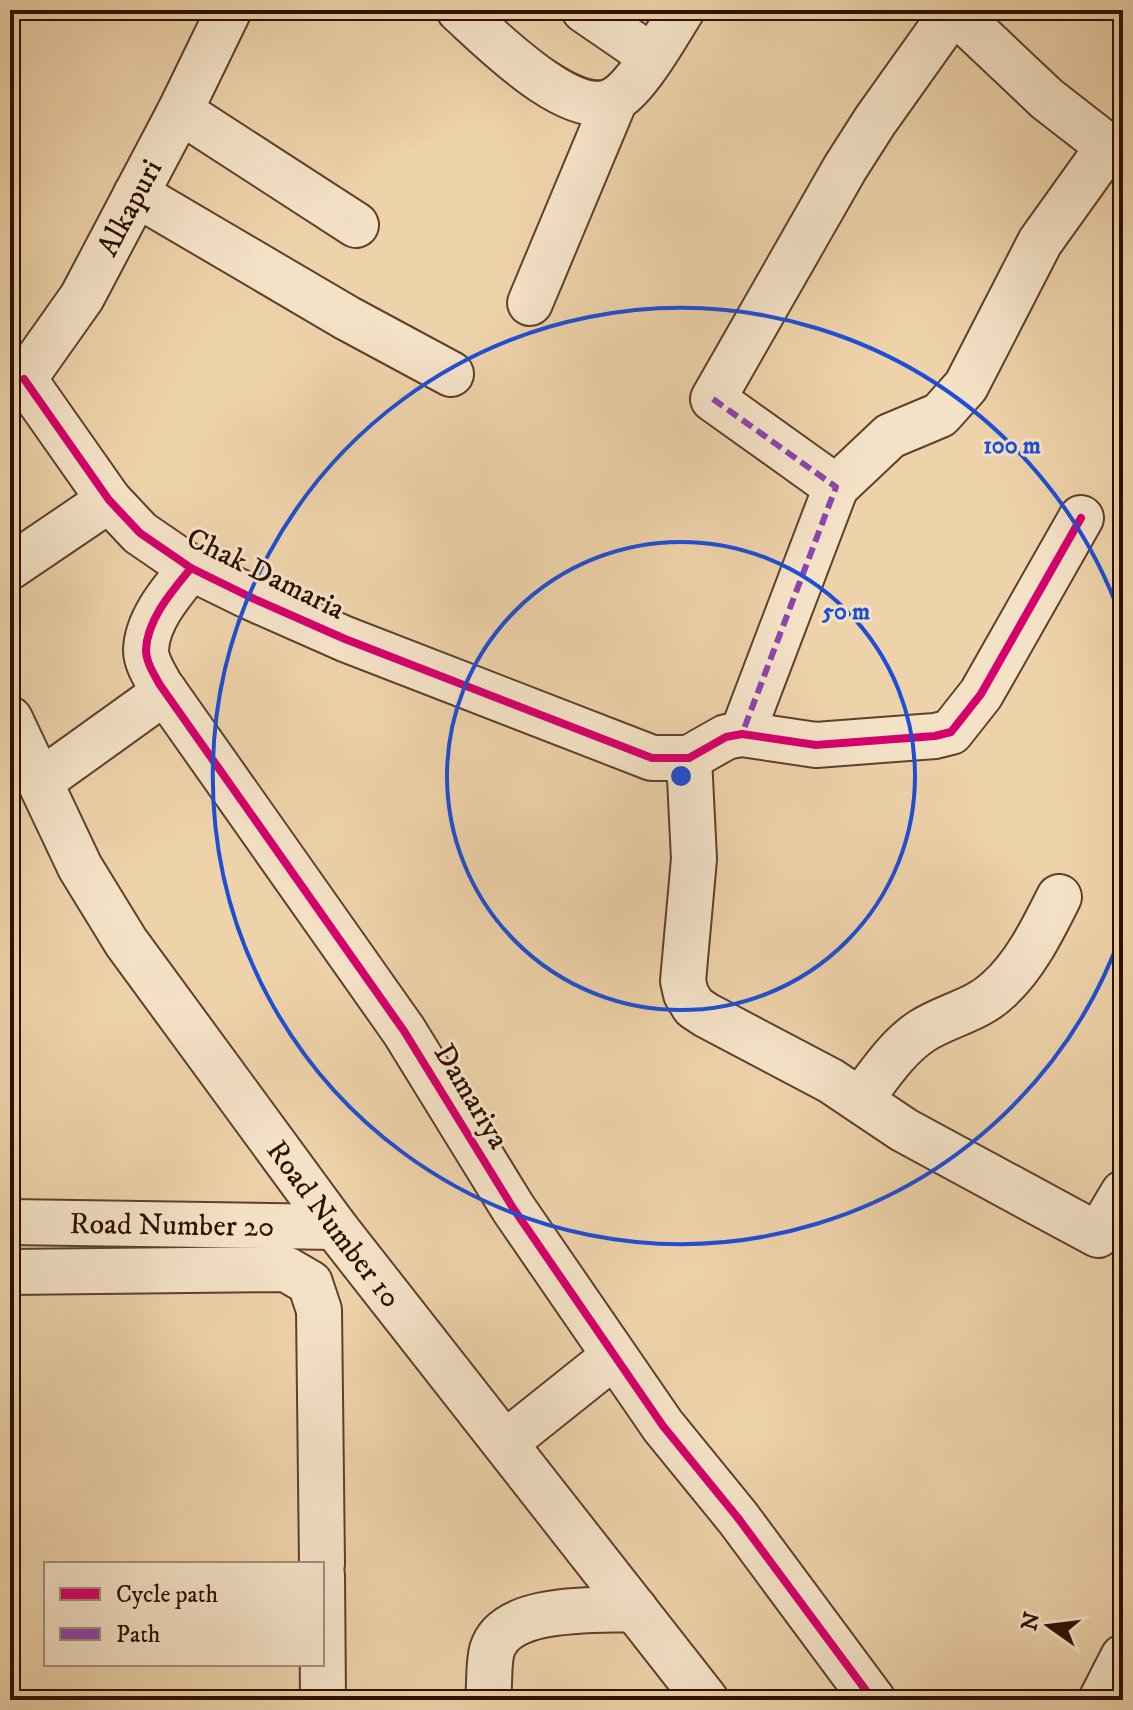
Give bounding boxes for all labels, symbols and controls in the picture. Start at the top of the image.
street label: Alkapuri [90,154,171,263]
text: 100 m [983,431,1041,461]
street label: Chak Damaria [180,520,351,629]
text: 50 m [821,597,870,627]
centre of rings [667,762,695,790]
street label: Damariya [425,1037,517,1156]
street label: Road Number 10 [258,1134,408,1316]
street label: Road Number 20 [69,1206,274,1246]
legend [44,1562,324,1666]
text: Cycle path [116,1580,218,1610]
north arrow [1009,1586,1089,1666]
text: N [1016,1609,1046,1634]
text: Path [116,1620,161,1650]

